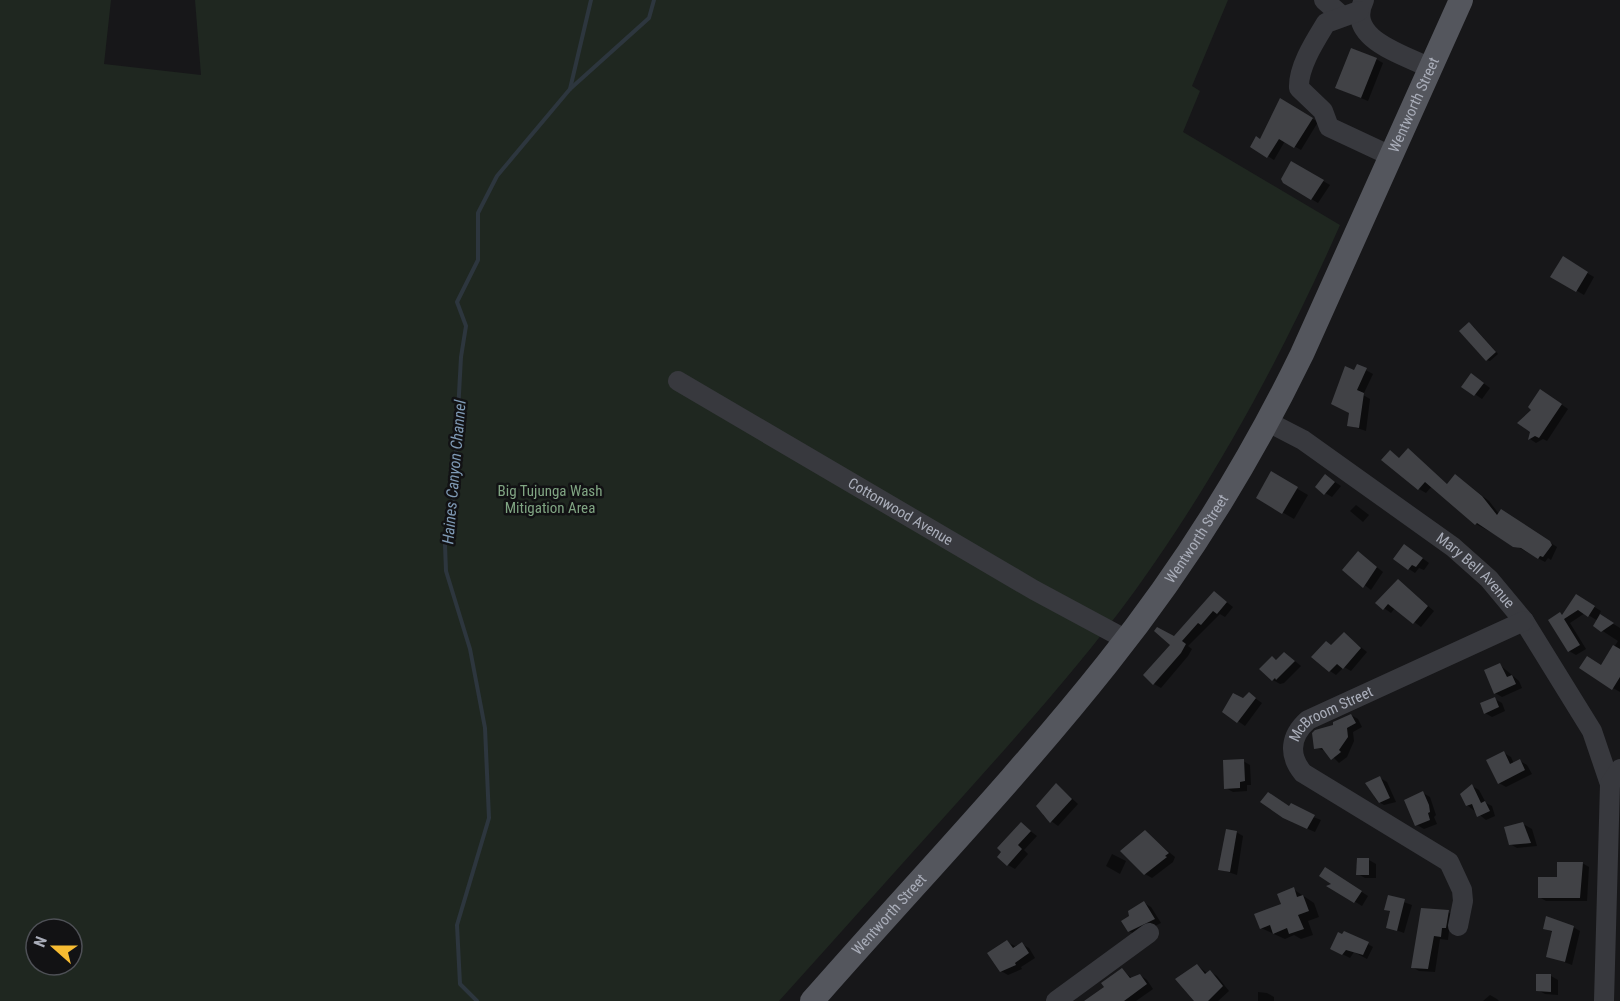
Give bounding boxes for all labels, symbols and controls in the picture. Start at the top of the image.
street label: Wentworth Street [1385,54,1443,155]
water label: Haines Canyon Channel [438,399,470,545]
street label: Cottonwood Avenue [845,474,956,549]
park label: Big Tujunga Wash Mitigation Area [498,482,602,517]
street label: Wentworth Street [1161,491,1232,587]
street label: Mary Bell Avenue [1433,529,1518,612]
street label: McBroom Street [1285,682,1376,745]
street label: Wentworth Street [848,870,930,959]
north arrow [24,917,84,977]
text: N [30,934,51,950]

